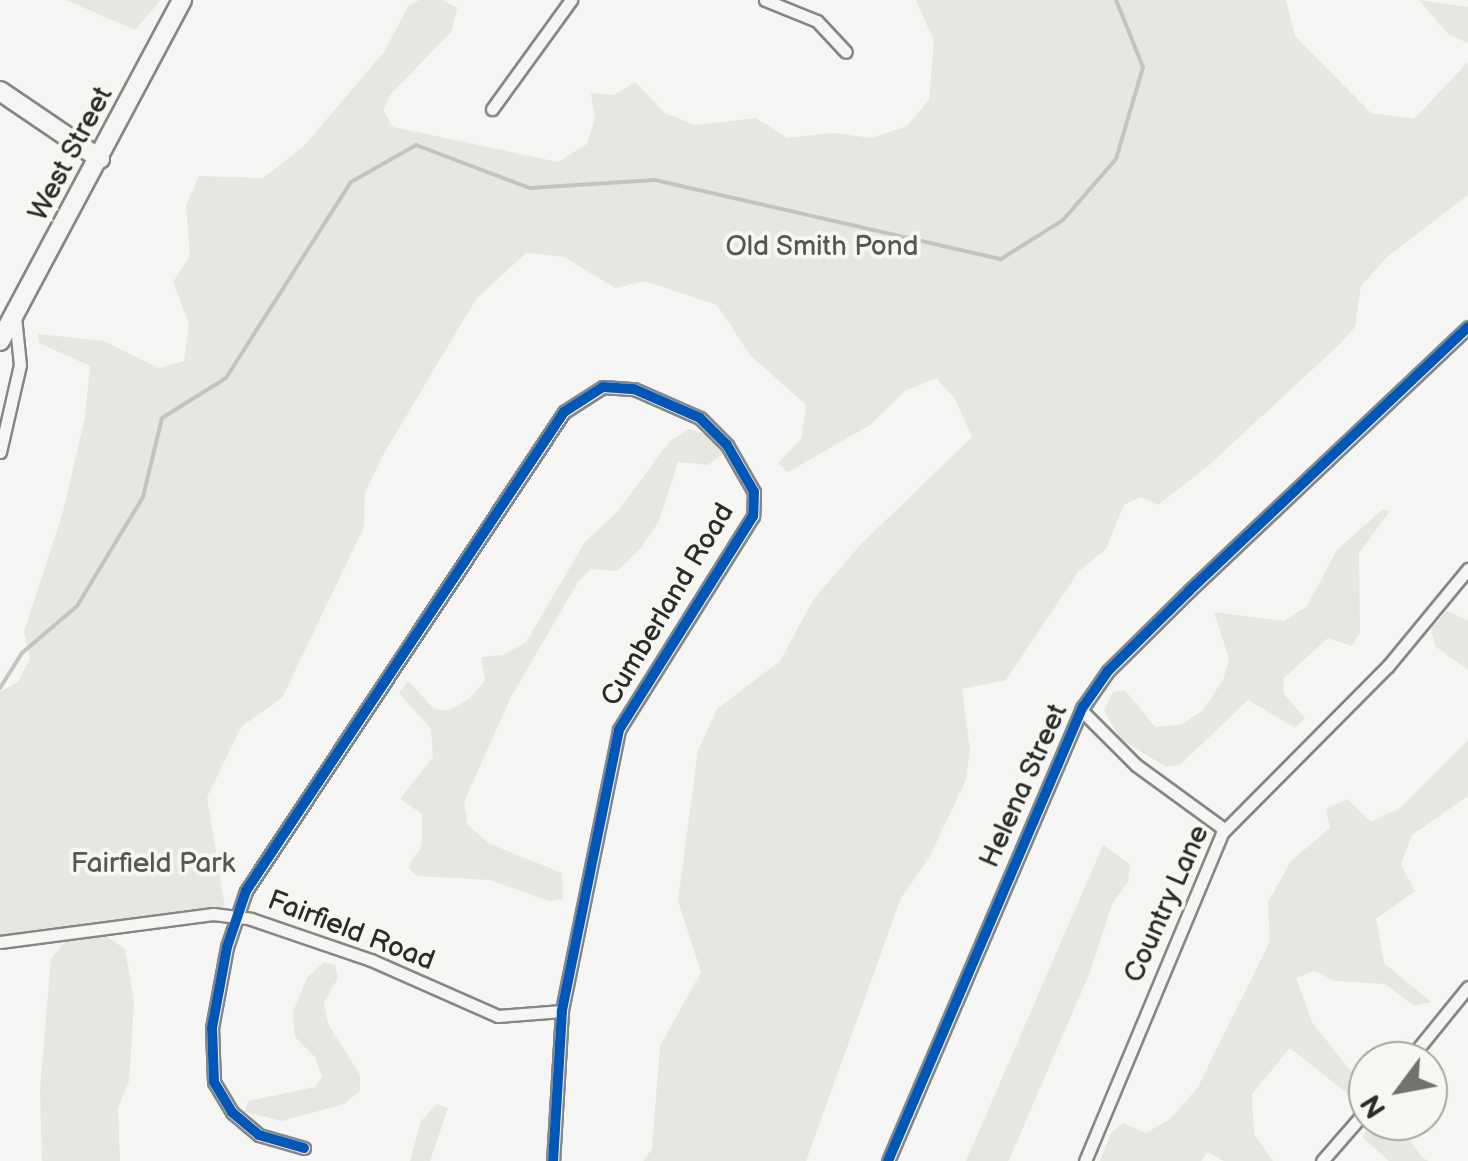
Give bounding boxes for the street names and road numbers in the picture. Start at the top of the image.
street label: West Street [22,81,120,227]
street label: Cumberland Road [594,498,742,712]
street label: Helena Street [973,699,1075,873]
street label: Country Lane [1117,819,1217,989]
street label: Fairfield Road [263,884,439,978]

